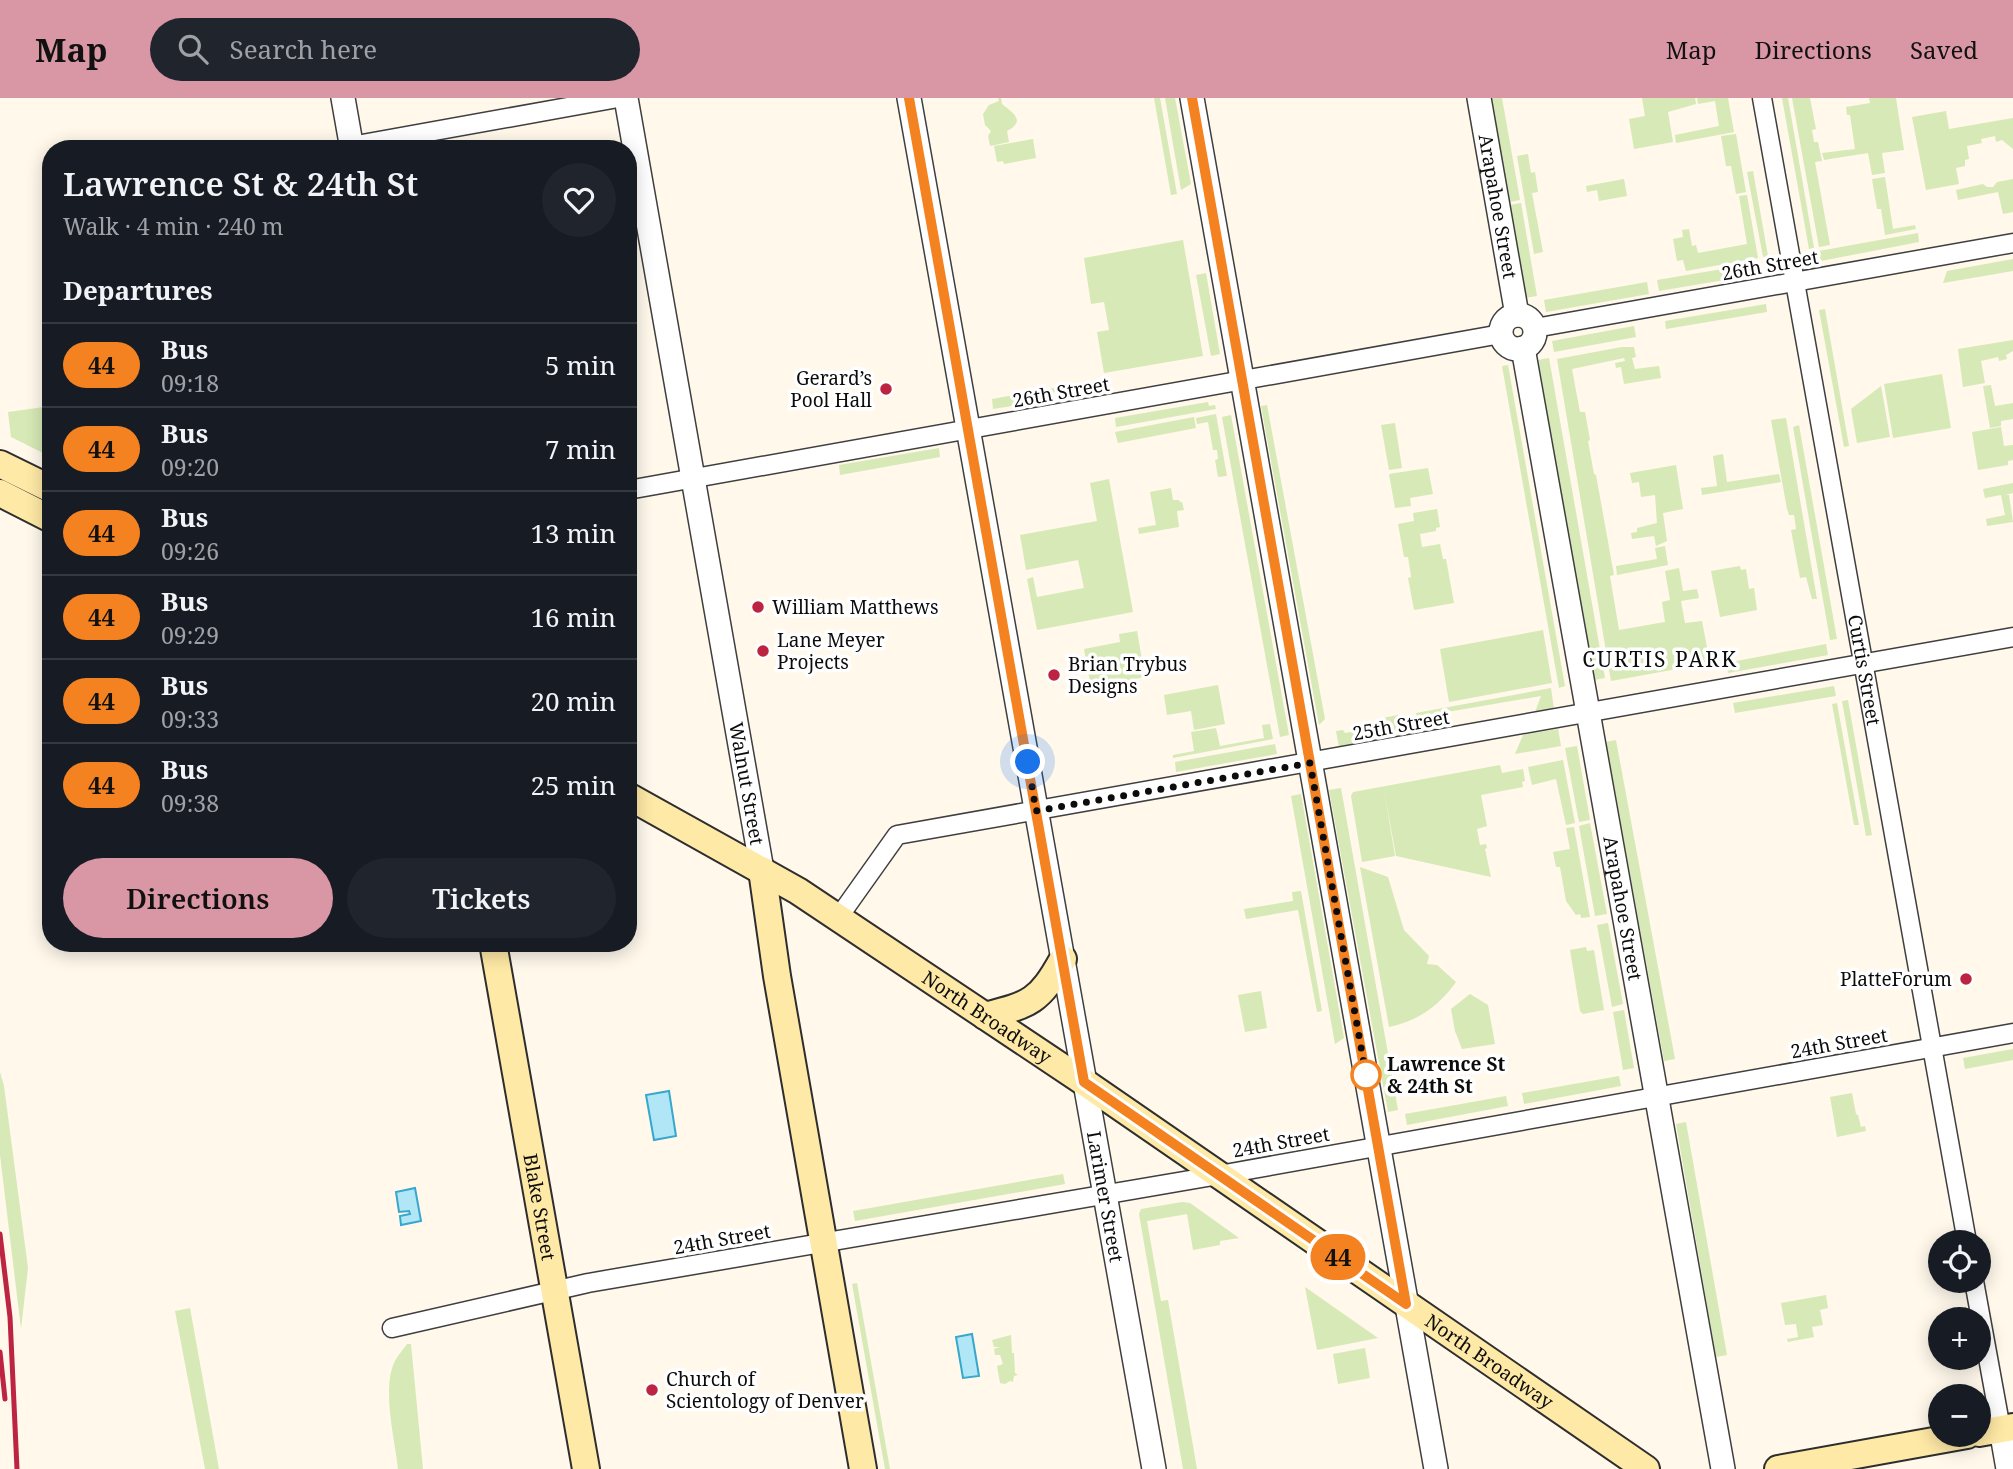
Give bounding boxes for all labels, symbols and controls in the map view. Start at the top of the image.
search box [150,18,640,81]
text: Map [35,27,108,72]
icon: search [174,30,212,68]
text: Search here [230,31,377,67]
text: Map [1666,33,1717,66]
text: Directions [1755,33,1872,66]
text: Saved [1910,33,1978,66]
street label: Arapahoe Street [1473,132,1523,281]
text: Lawrence St & 24th St [63,161,418,206]
button: heart [542,163,616,237]
text: Walk · 4 min · 240 m [63,210,283,242]
street label: 26th Street [1720,244,1821,286]
text: Departures [63,272,213,308]
text: Bus [161,331,208,367]
text: 5 min [545,347,616,383]
text: 44 [88,348,115,381]
place label: Gerard’s Pool Hall [790,365,872,413]
text: 09:18 [161,367,219,399]
street label: 26th Street [1011,371,1112,413]
marker: Gerard’s Pool Hall [878,381,894,397]
text: Bus [161,415,208,451]
text: 7 min [545,431,616,467]
text: 44 [88,432,115,465]
text: 09:20 [161,451,219,483]
text: Bus [161,499,208,535]
text: 13 min [531,515,616,551]
text: 44 [88,516,115,549]
text: 09:26 [161,535,219,567]
text: Bus [161,583,208,619]
place label: William Matthews [772,594,939,620]
text: 16 min [531,599,616,635]
marker: William Matthews [750,599,766,615]
text: 44 [88,600,115,633]
street label: Curtis Street [1842,612,1887,728]
text: 09:29 [161,619,219,651]
place label: Lane Meyer Projects [777,627,885,675]
marker: Lane Meyer Projects [755,643,771,659]
district label: CURTIS PARK [1582,645,1738,673]
place label: Brian Trybus Designs [1068,651,1187,699]
text: Bus [161,667,208,703]
marker: Brian Trybus Designs [1046,667,1062,683]
text: 20 min [531,683,616,719]
text: 44 [88,684,115,717]
text: 09:33 [161,703,219,735]
street label: 25th Street [1351,704,1452,746]
street label: Walnut Street [723,720,770,847]
your location [1010,744,1045,779]
text: Bus [161,751,208,787]
text: 25 min [531,767,616,803]
text: 44 [88,768,115,801]
text: 09:38 [161,787,219,819]
street label: Arapahoe Street [1597,834,1649,983]
button: Directions [63,858,333,938]
button: Tickets [347,858,616,938]
street label: North Broadway [917,965,1057,1070]
place label: PlatteForum [1840,966,1952,992]
marker: PlatteForum [1958,971,1974,987]
street label: 24th Street [1789,1022,1890,1064]
place label: Lawrence St & 24th St [1387,1051,1505,1099]
marker: Lawrence St & 24th St [1351,1060,1381,1090]
street label: 24th Street [1231,1121,1332,1163]
street label: Larimer Street [1081,1129,1130,1264]
street label: Blake Street [517,1151,562,1263]
street label: 24th Street [672,1218,773,1260]
map controls [1928,1230,1991,1447]
button: locate [1928,1230,1991,1293]
line badge: 44 [1306,1234,1370,1280]
text: 44 [1324,1240,1352,1273]
button: + [1928,1307,1991,1370]
street label: North Broadway [1420,1308,1559,1415]
place label: Church of Scientology of Denver [666,1366,864,1414]
marker: Church of Scientology of Denver [644,1382,660,1398]
button: − [1928,1384,1991,1447]

